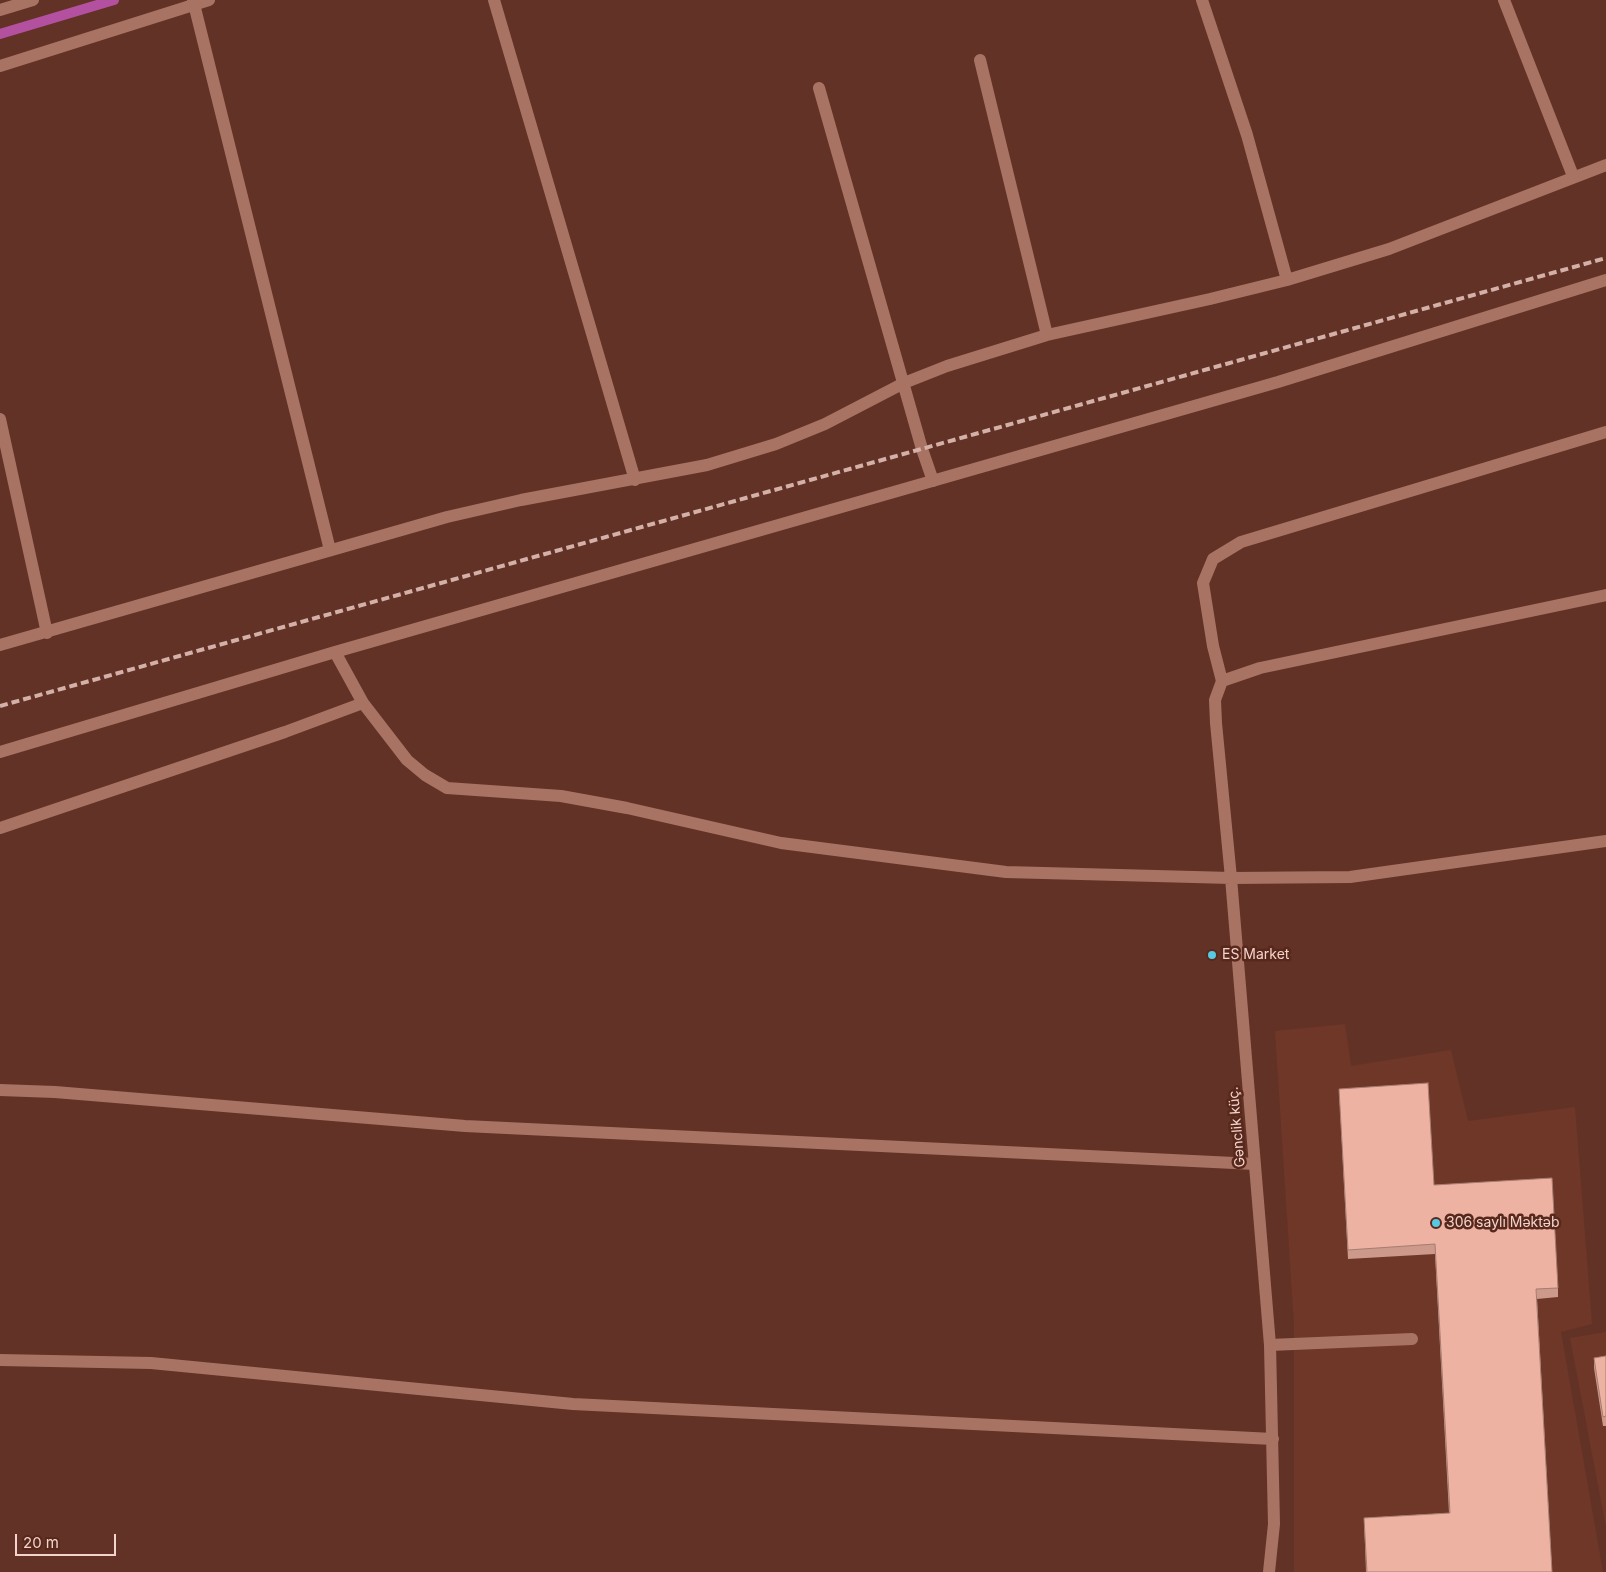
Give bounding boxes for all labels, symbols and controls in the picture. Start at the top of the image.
place label: ES Market [1222,947,1289,963]
marker: ES Market [1206,949,1218,961]
street label: Gənclik küç. [1225,1086,1249,1168]
place label: 306 saylı Məktəb [1446,1215,1559,1231]
marker: 306 saylı Məktəb [1430,1217,1442,1229]
scale bar [18,1524,119,1556]
text: 20 m [23,1533,59,1552]

